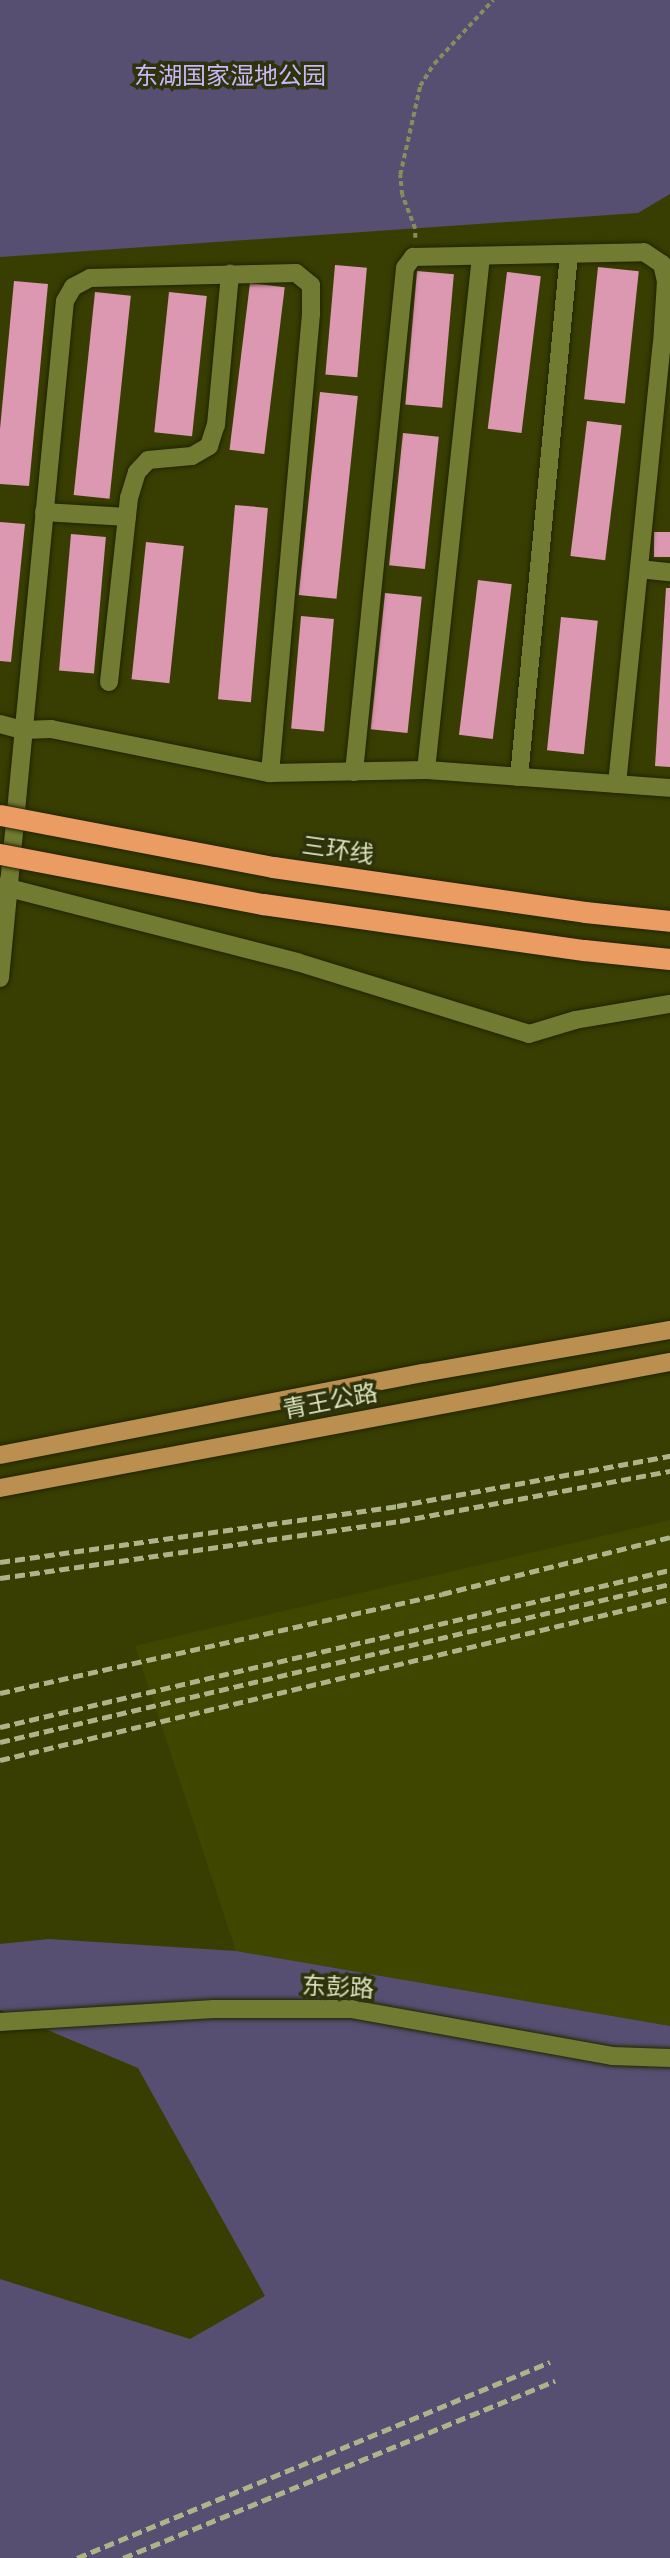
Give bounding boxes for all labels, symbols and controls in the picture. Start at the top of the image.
park label: 东湖国家湿地公园 [134,62,326,90]
street label: 三环线 [300,831,376,869]
street label: 青王公路 [280,1378,380,1424]
street label: 东彭路 [301,1971,375,2003]

